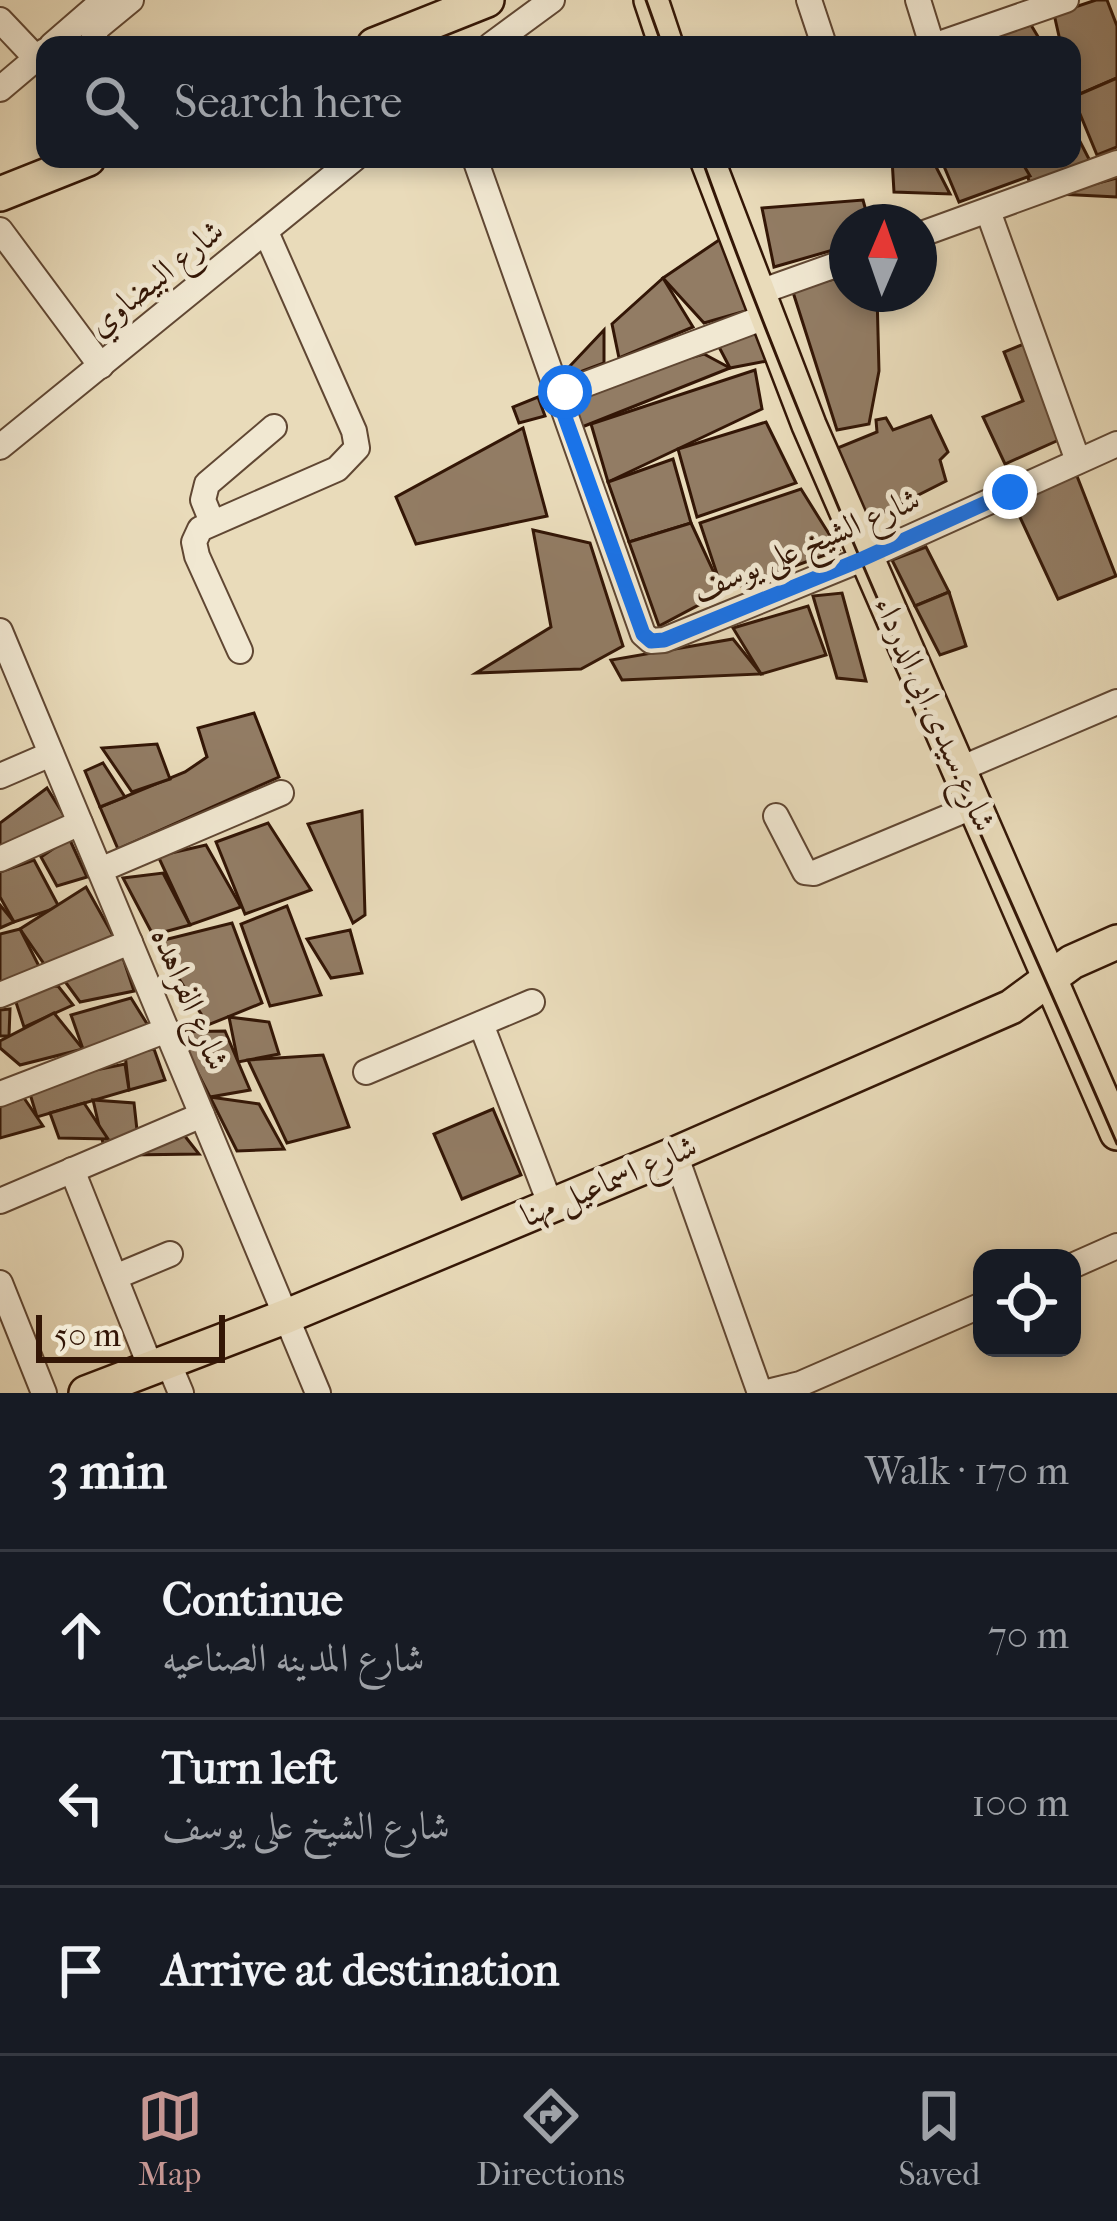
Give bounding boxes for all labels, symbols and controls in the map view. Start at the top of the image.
search box [36,36,1081,168]
icon: search [78,69,144,135]
text: Search here [174,76,402,129]
north arrow [829,204,937,312]
street label: شارع البيضاوي [80,211,237,351]
route start [538,365,592,419]
route end [983,465,1037,519]
street label: شارع الشيخ على يوسف [686,479,929,619]
street label: شارع سيدى ابى الدرداء [858,590,1004,841]
street label: شارع الفراهده [135,922,237,1079]
street label: شارع اسماعيل مهنا [515,1126,706,1243]
map controls [973,1249,1081,1357]
button: locate [973,1249,1081,1357]
scale bar [36,1309,225,1362]
text: 50 m [54,1316,121,1355]
text: 3 min [48,1441,167,1501]
text: Walk · 170 m [865,1448,1069,1494]
text: Continue [162,1574,343,1627]
icon: ahead [48,1602,114,1668]
text: 70 m [988,1612,1069,1658]
text: شارع المدينه الصناعيه [162,1635,425,1681]
text: Turn left [162,1742,337,1795]
icon: left [48,1770,114,1836]
text: 100 m [971,1780,1069,1826]
text: شارع الشيخ على يوسف [162,1803,450,1849]
icon: arrive [48,1938,114,2004]
text: Arrive at destination [162,1944,559,1997]
tab: Map [137,2083,203,2194]
tab: Directions [476,2083,625,2194]
tab: Saved [898,2083,980,2194]

